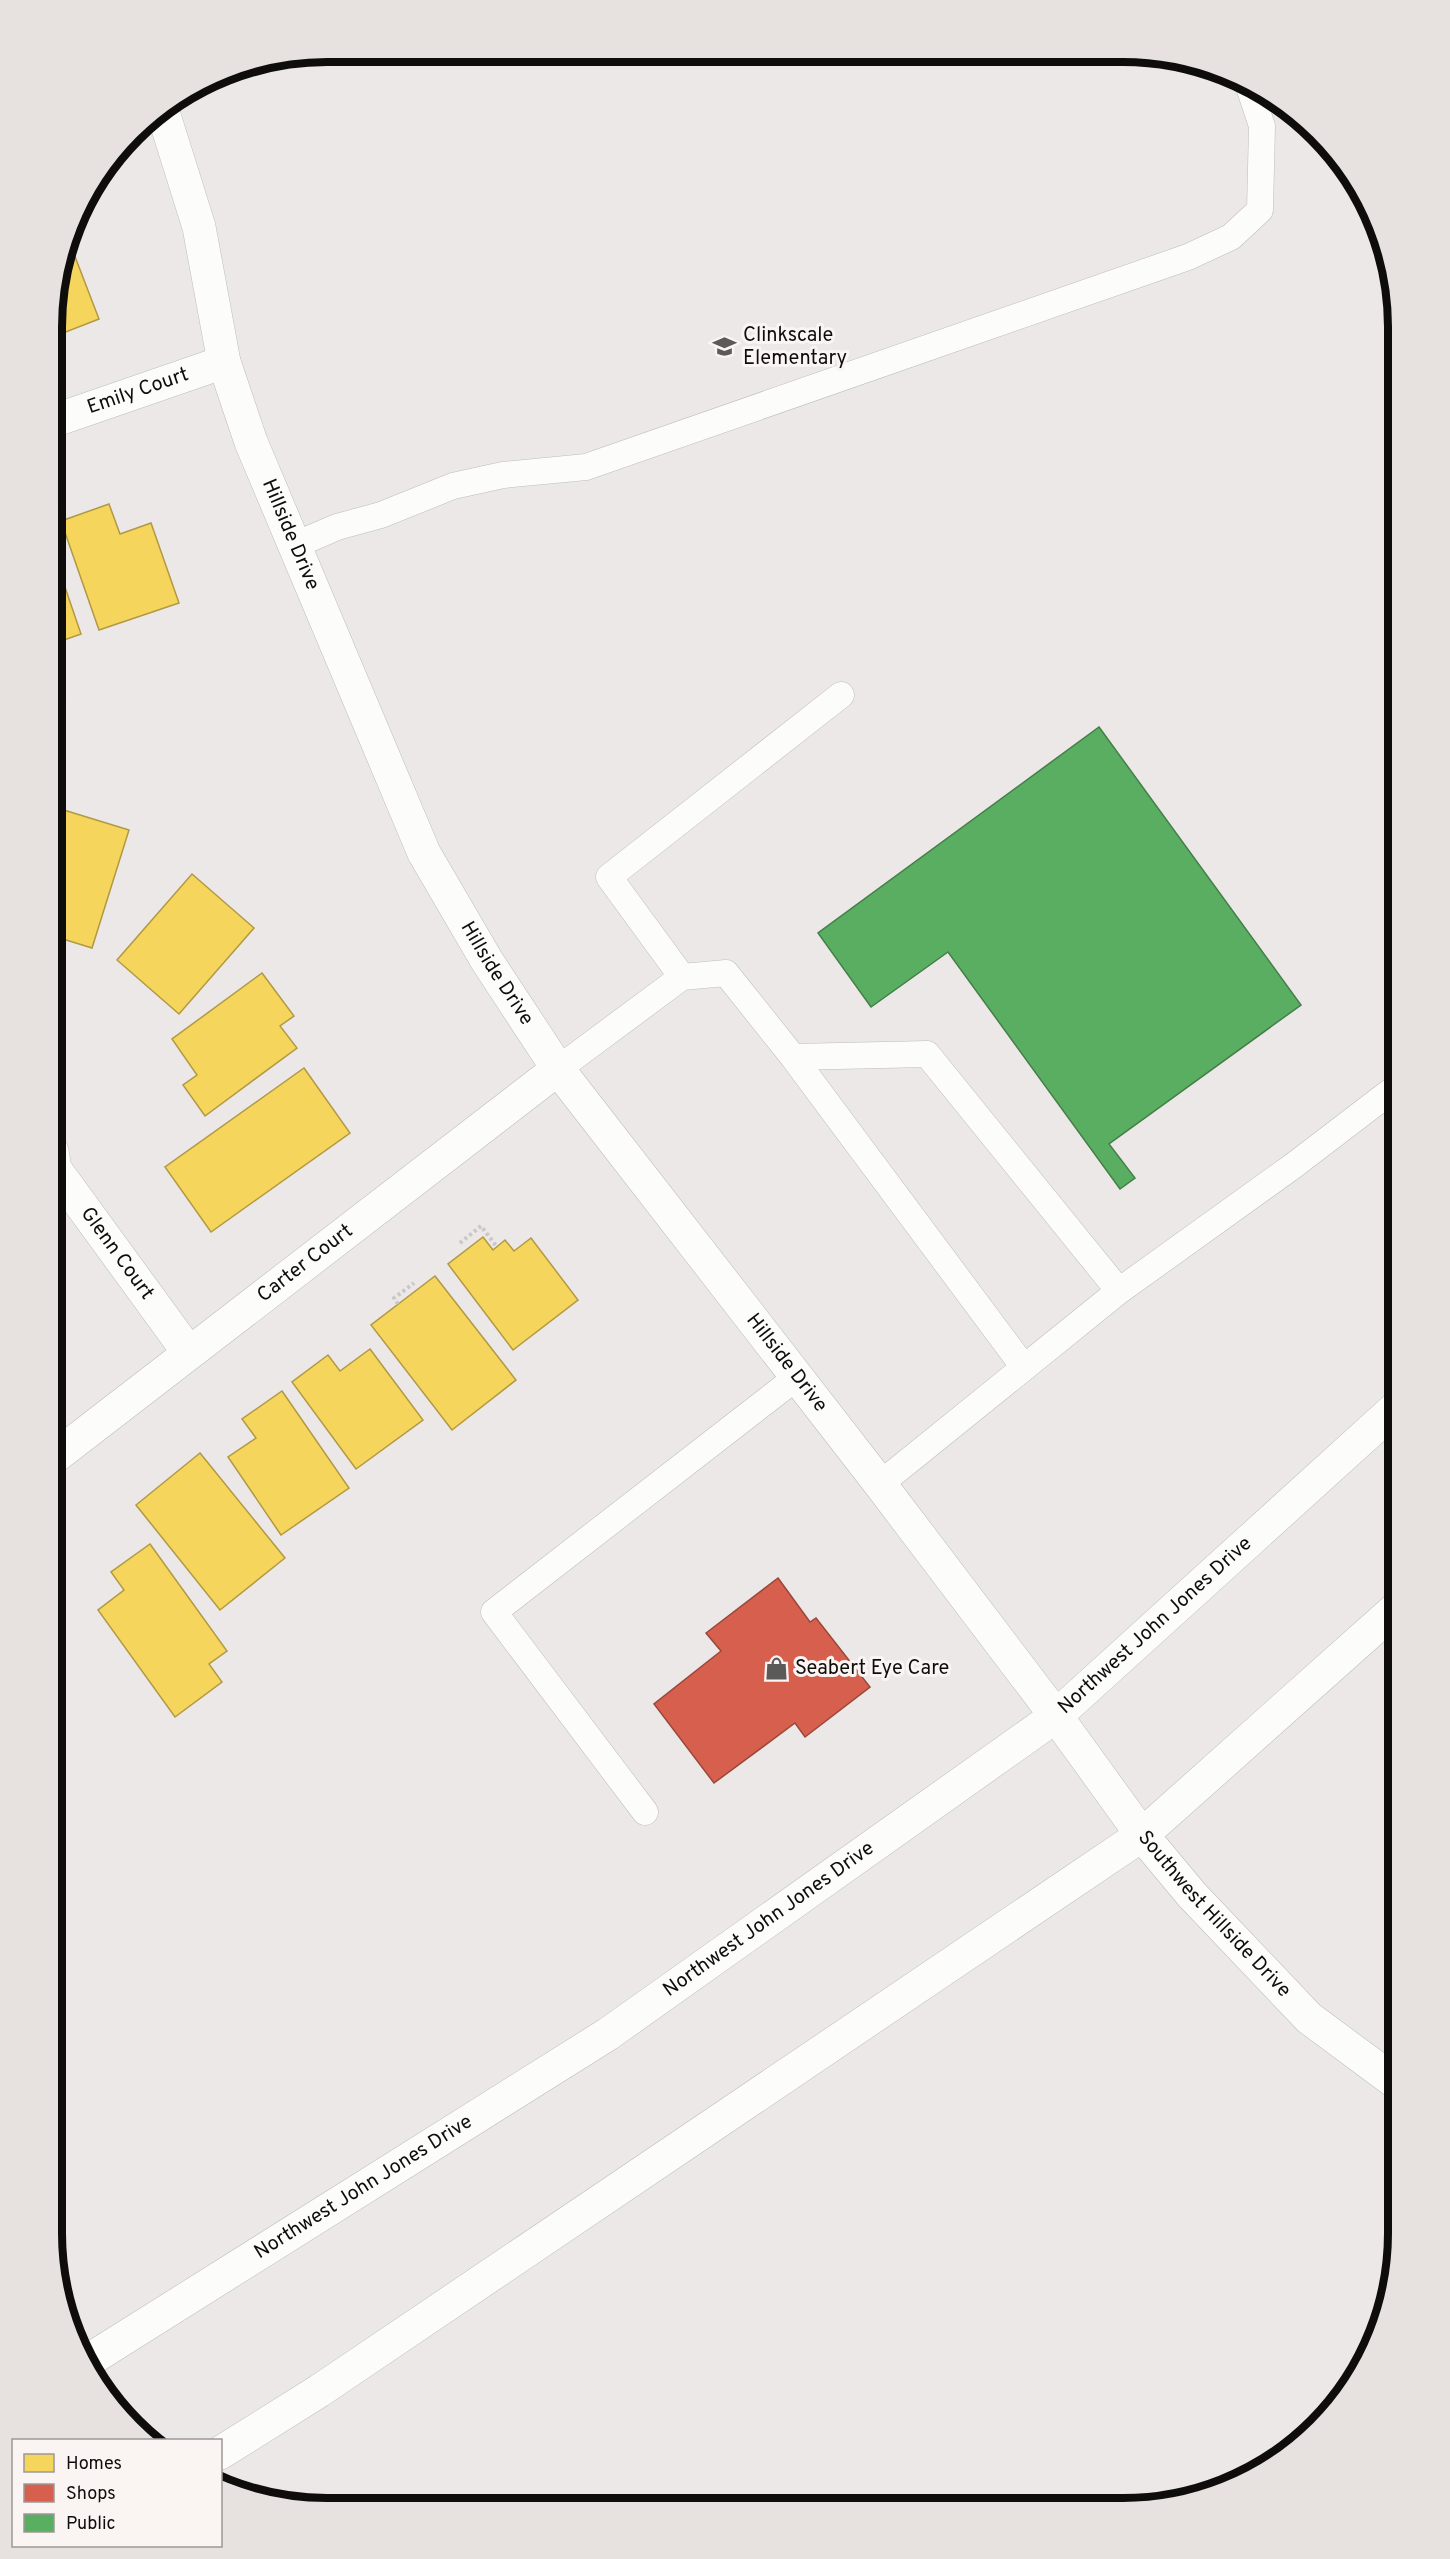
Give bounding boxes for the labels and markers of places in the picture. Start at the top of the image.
place label: Clinkscale Elementary [743,323,847,372]
school or university icon: Clinkscale Elementary [712,334,738,360]
shop icon: Seabert Eye Care [764,1656,790,1682]
place label: Seabert Eye Care [795,1656,949,1682]

